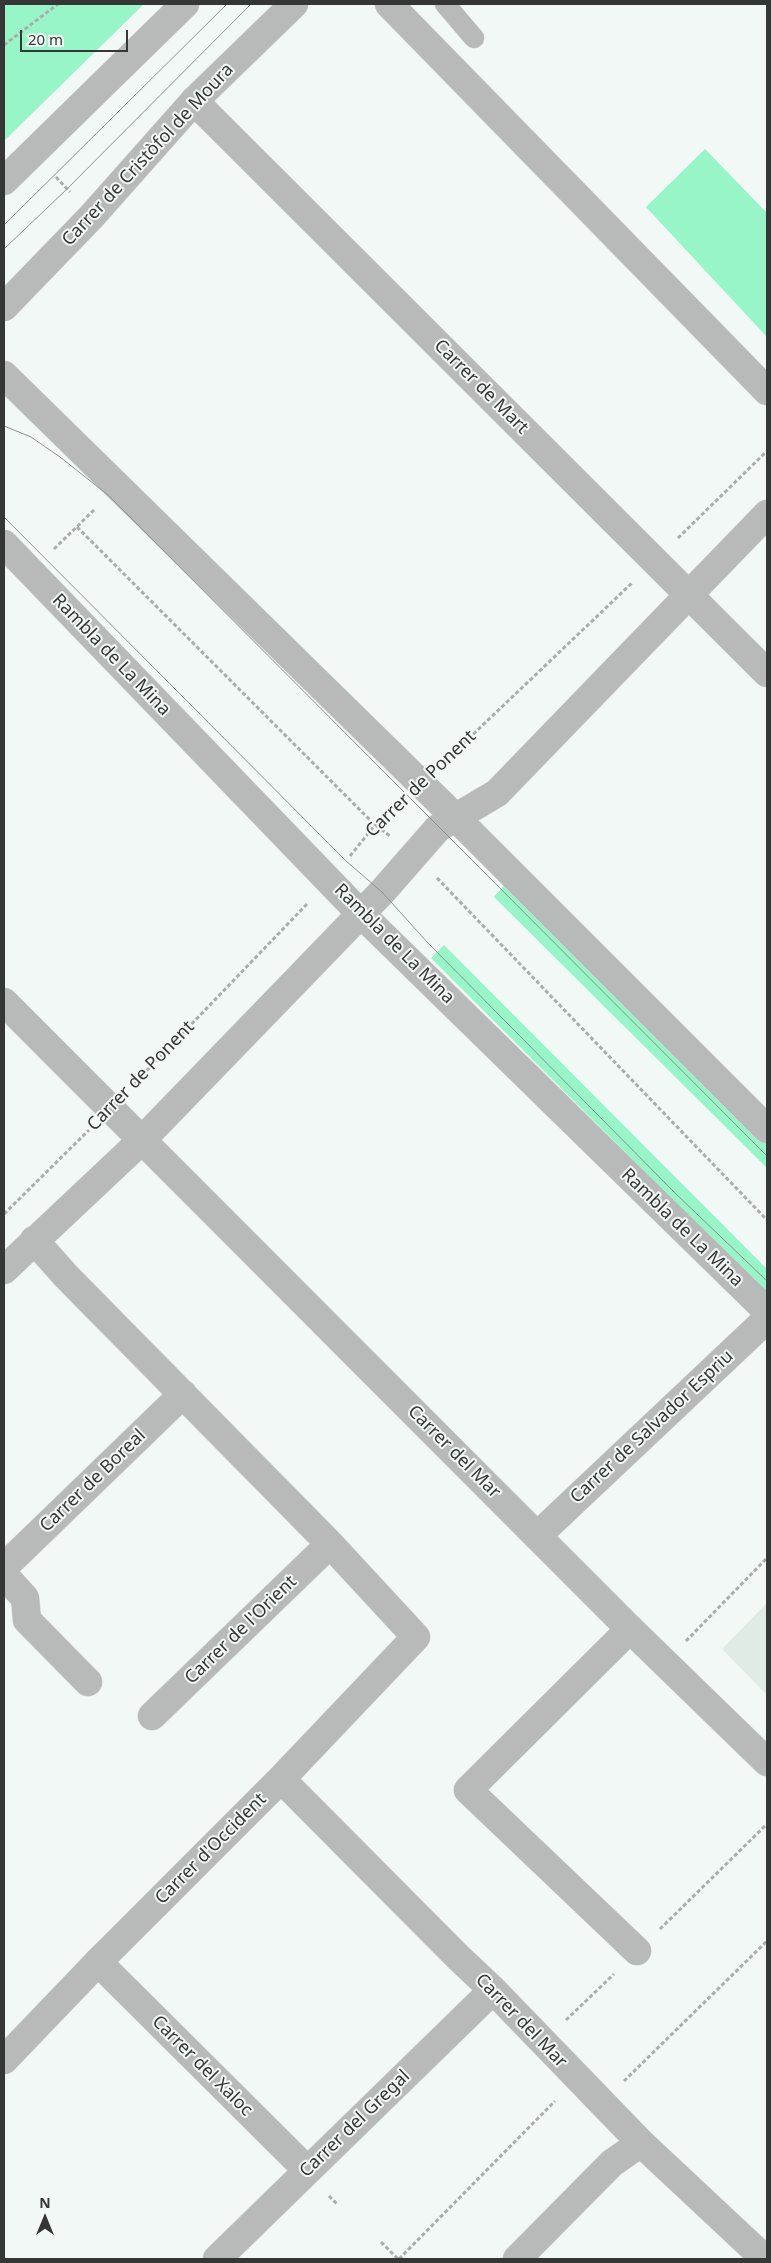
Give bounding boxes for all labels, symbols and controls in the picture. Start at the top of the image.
scale bar [22,20,130,52]
text: 20 m [28,29,63,49]
street label: Carrer de Cristòfol de Moura [58,59,238,251]
street label: Carrer de Mart [429,335,533,439]
street label: Rambla de La Mina [47,590,175,720]
street label: Carrer de Ponent [361,726,481,842]
street label: Rambla de La Mina [329,879,459,1009]
street label: Carrer de Ponent [83,1016,199,1136]
street label: Rambla de La Mina [617,1164,747,1292]
street label: Carrer de Salvador Espriu [566,1346,738,1508]
street label: Carrer del Mar [403,1401,505,1503]
street label: Carrer de Boreal [36,1425,150,1537]
street label: Carrer de l'Orient [181,1571,301,1689]
street label: Carrer d'Occident [151,1789,271,1909]
street label: Carrer del Mar [471,1969,571,2073]
street label: Carrer del Xaloc [147,2011,257,2121]
street label: Carrer del Gregal [295,2066,415,2182]
north arrow [20,2193,70,2243]
text: N [39,2193,51,2212]

